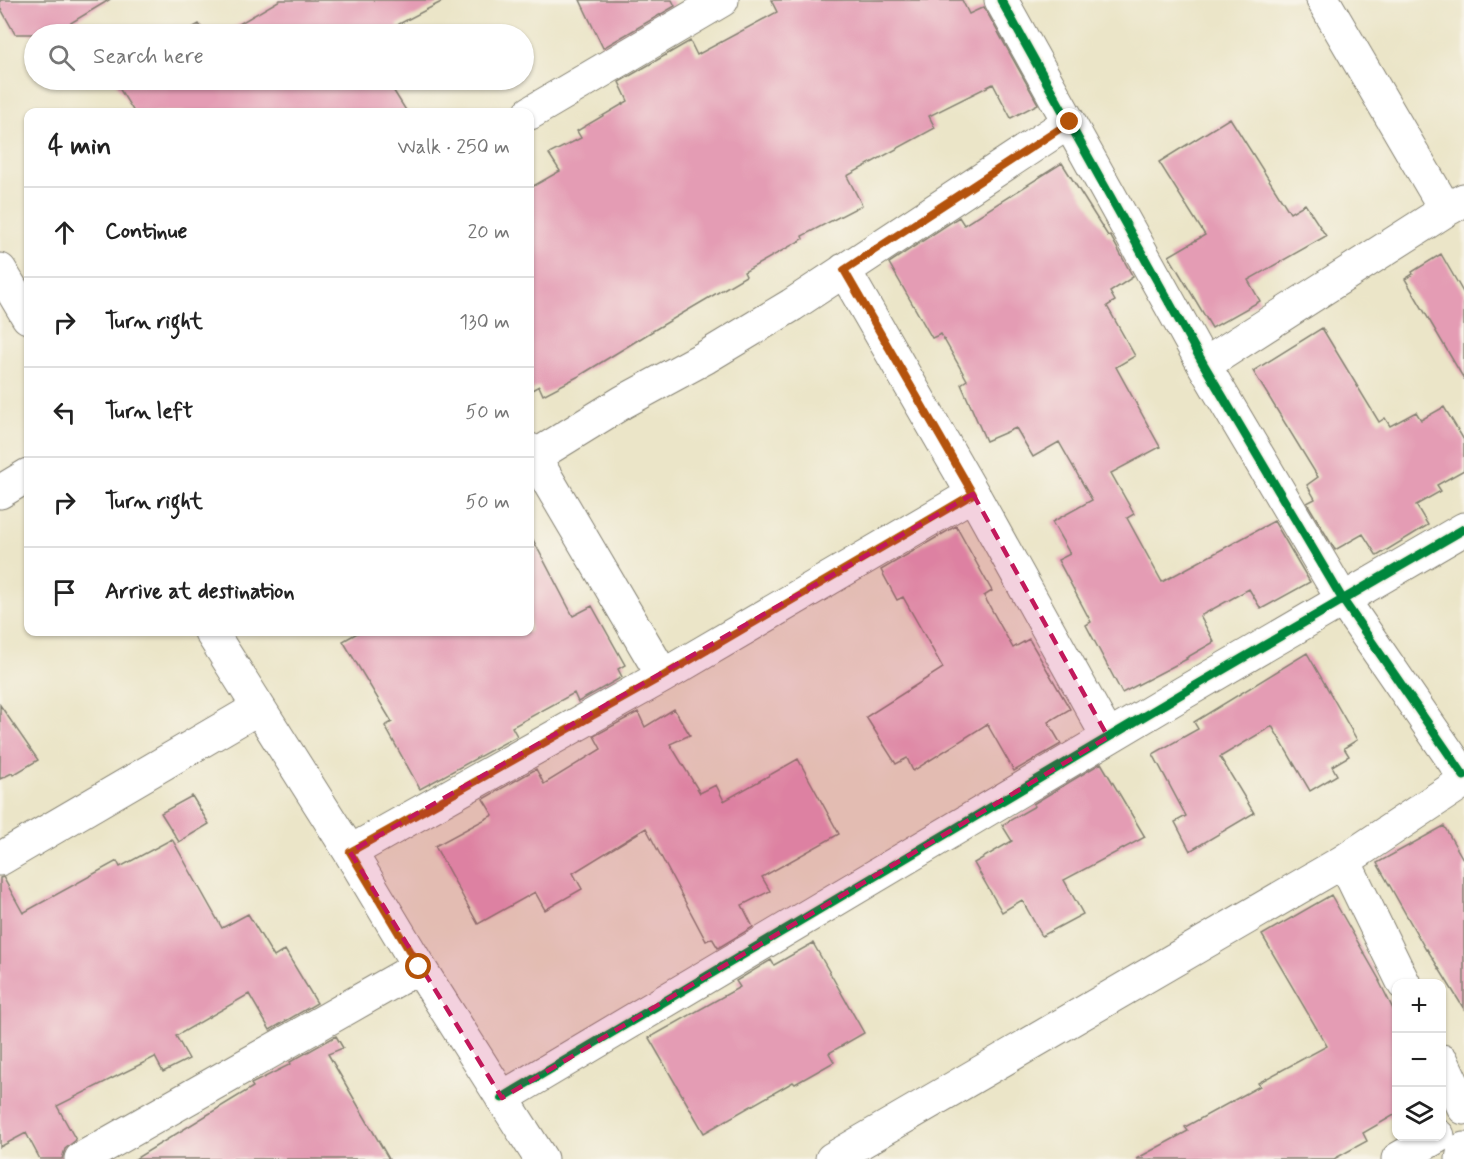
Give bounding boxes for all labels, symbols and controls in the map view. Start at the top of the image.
search box [24,24,534,90]
icon: search [45,41,78,74]
text: Search here [93,43,204,71]
route end [1056,108,1082,134]
text: 4 min [48,130,111,164]
text: Walk · 250 m [398,134,510,161]
icon: ahead [48,216,81,249]
text: Continue [105,218,187,246]
text: 20 m [467,219,510,246]
icon: right [48,306,81,339]
text: Turn right [105,308,203,336]
text: 130 m [459,309,510,336]
icon: left [48,396,81,429]
text: Turn left [105,398,193,426]
text: 50 m [465,399,510,426]
icon: right [48,486,81,519]
text: Turn right [105,488,203,516]
text: 50 m [465,489,510,516]
icon: arrive [48,576,81,609]
text: Arrive at destination [105,578,295,606]
route start [405,953,431,979]
map controls [1392,979,1446,1141]
button: + [1392,979,1446,1033]
button: − [1392,1033,1446,1087]
button: layers [1392,1087,1446,1141]

